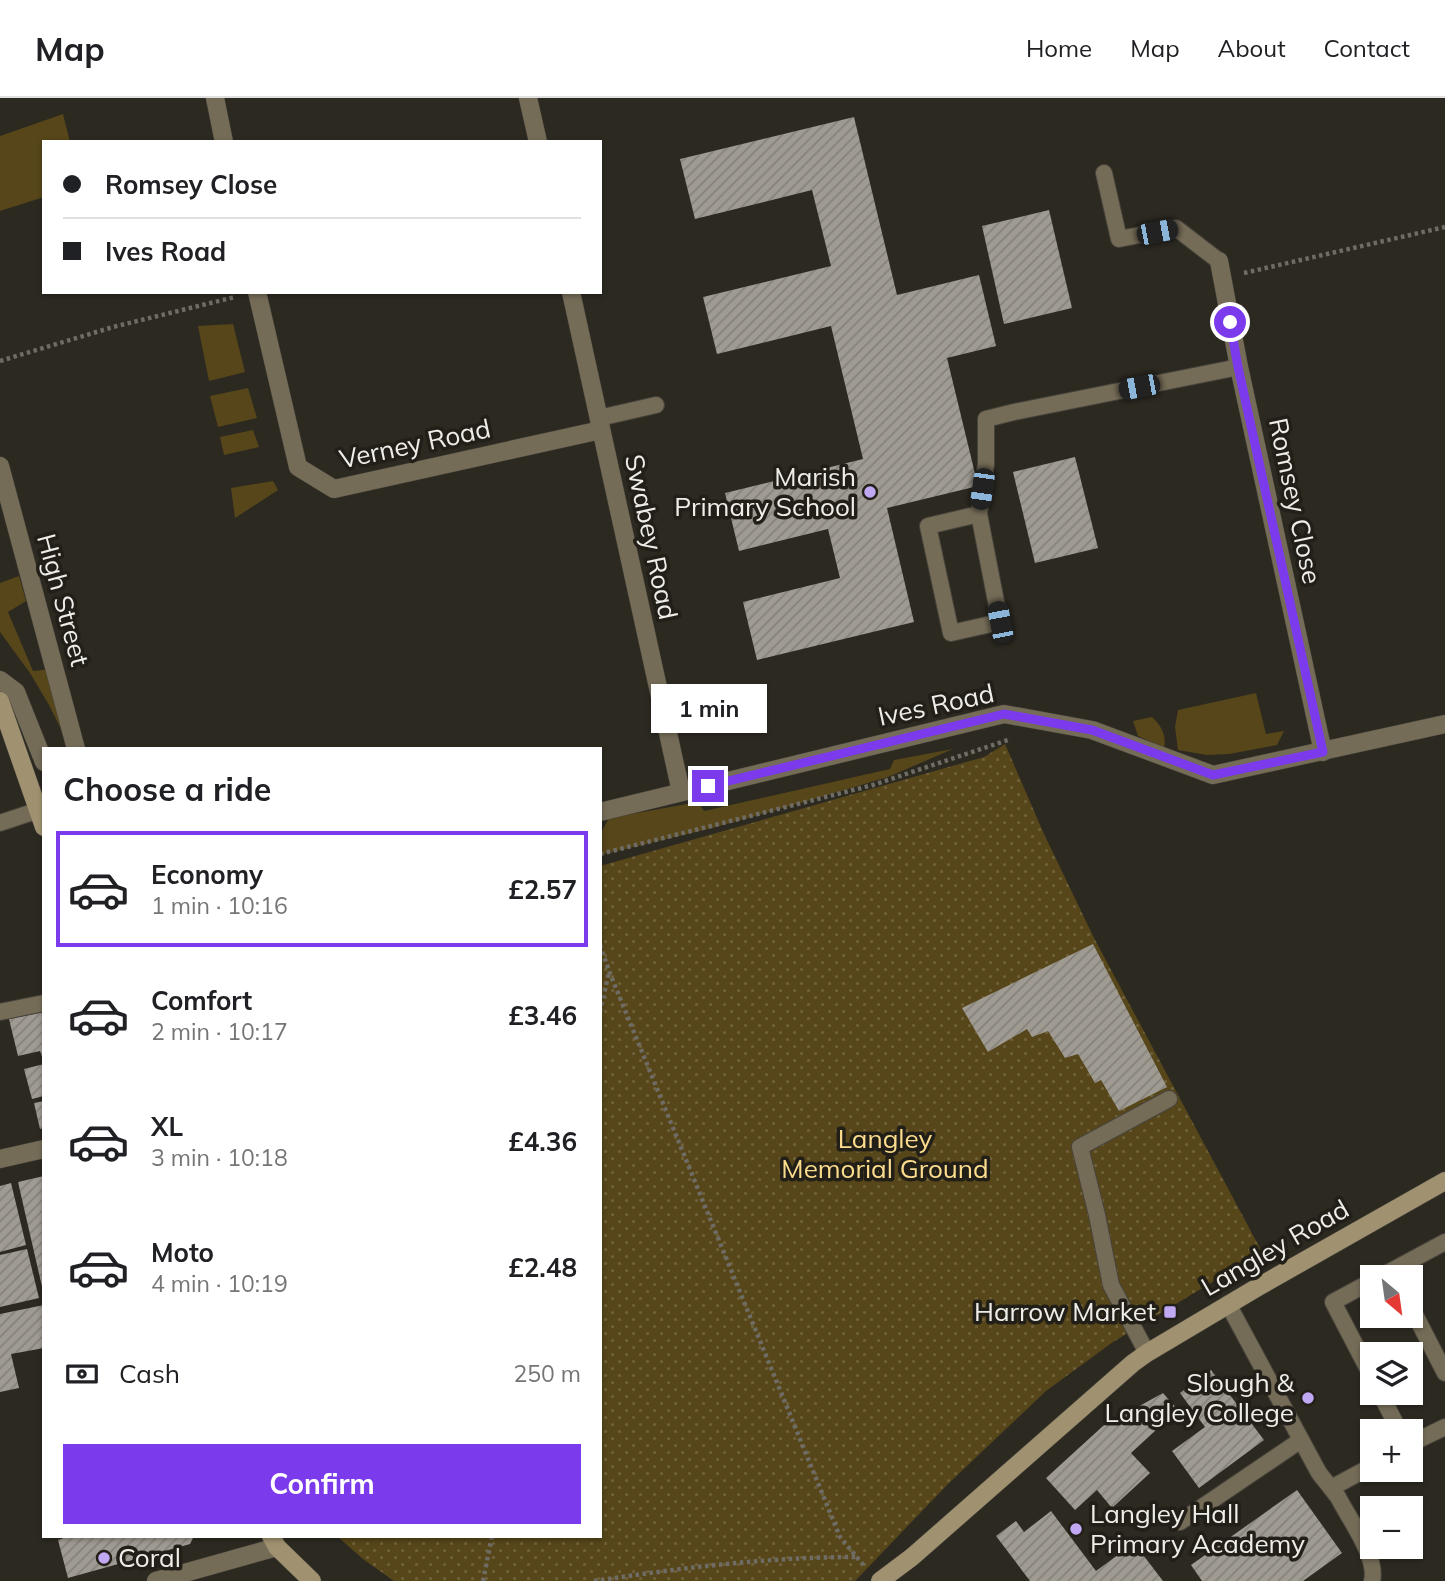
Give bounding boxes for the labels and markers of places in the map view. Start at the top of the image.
place label: Marish Primary School [674,460,856,523]
marker: Marish Primary School [862,484,878,500]
place label: Harrow Market [974,1295,1156,1328]
marker: Harrow Market [1162,1304,1178,1320]
place label: Slough & Langley College [1104,1366,1295,1429]
marker: Slough & Langley College [1300,1390,1316,1406]
place label: Langley Hall Primary Academy [1090,1497,1305,1560]
marker: Langley Hall Primary Academy [1068,1521,1084,1537]
place label: Coral [118,1541,181,1574]
marker: Coral [96,1550,112,1566]

